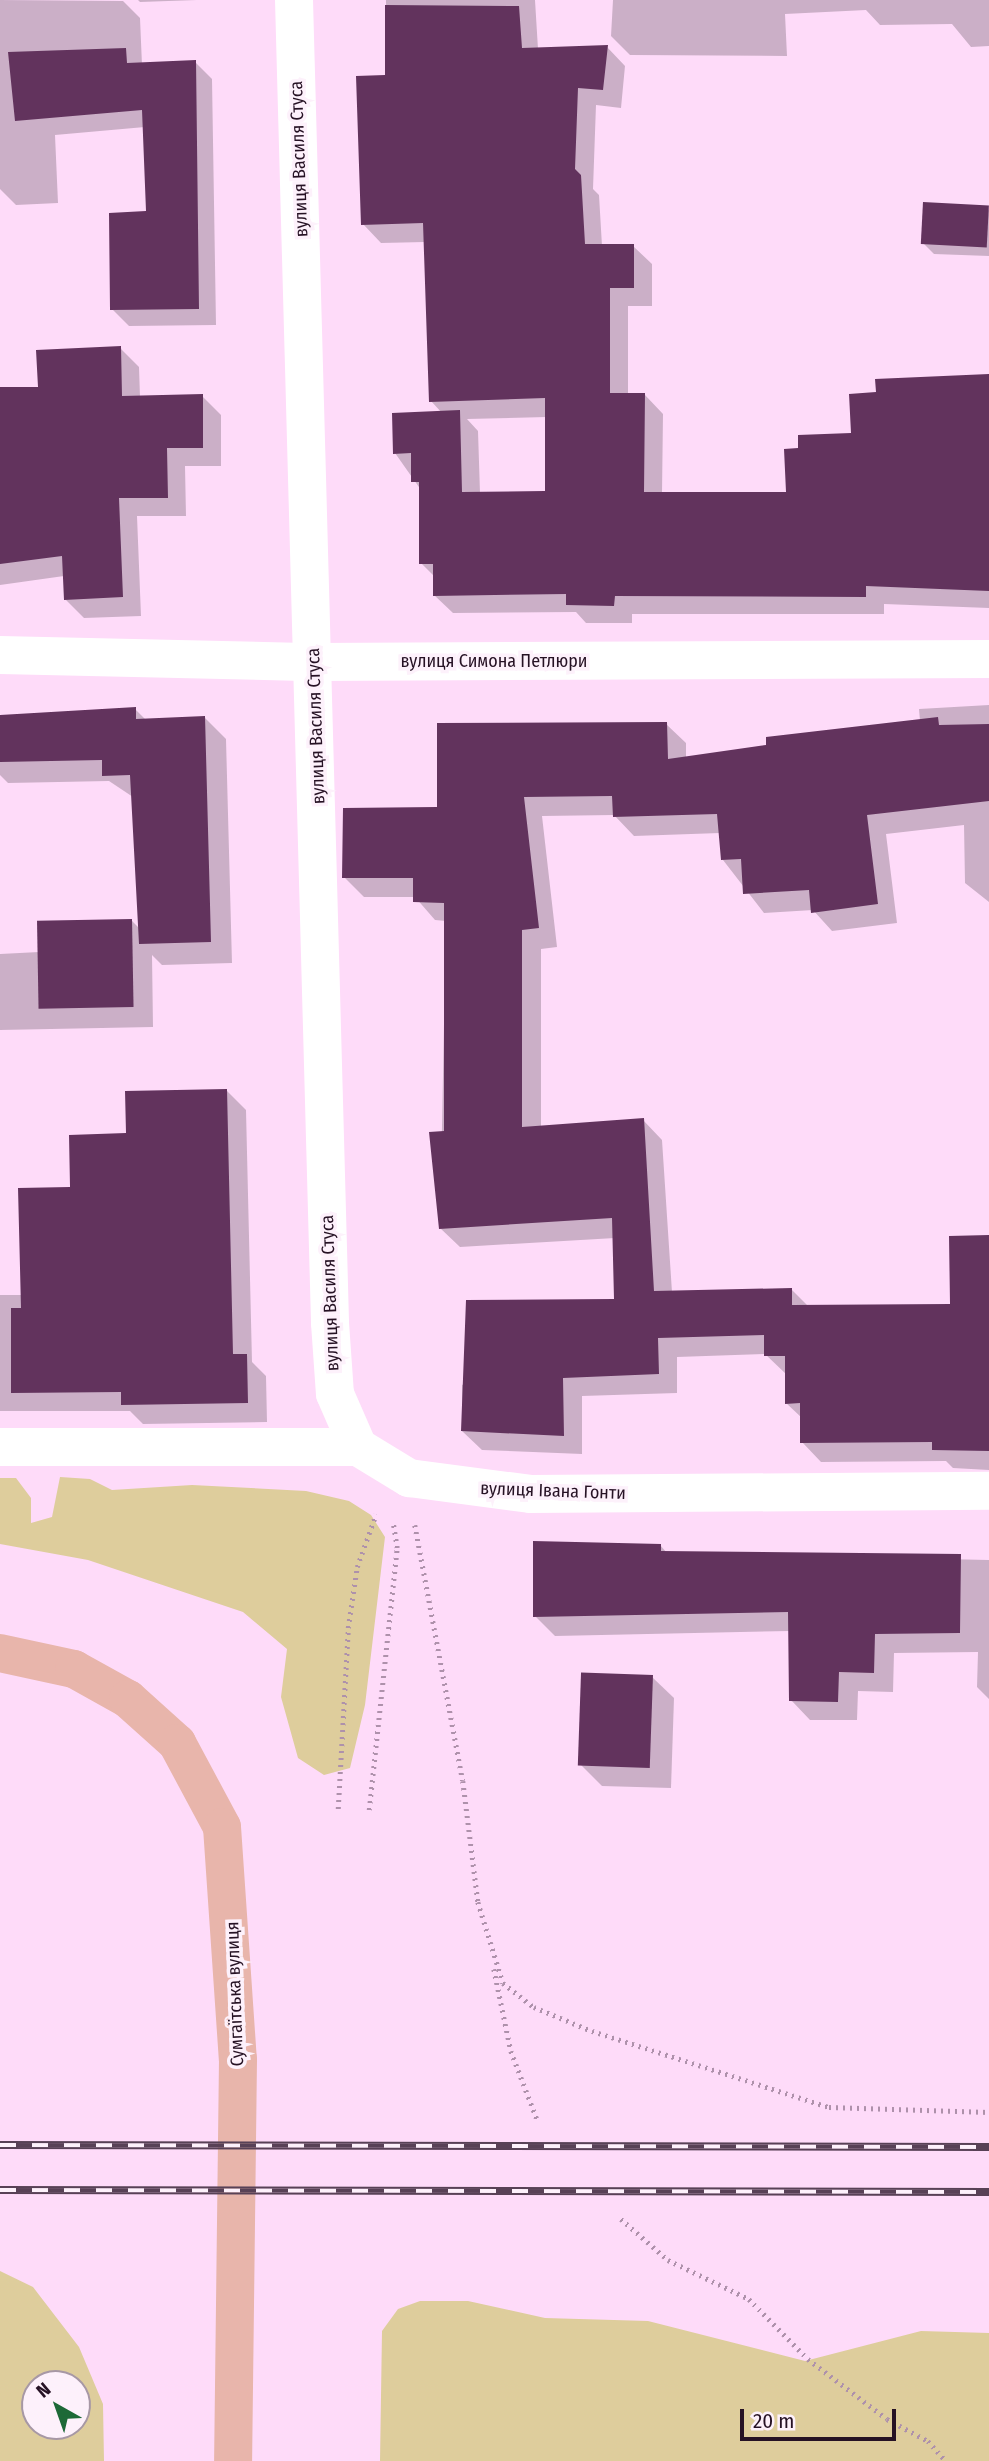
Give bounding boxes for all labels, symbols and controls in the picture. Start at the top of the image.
street label: вулиця Василя Стуса [285,80,313,238]
street label: вулиця Василя Стуса [302,647,330,805]
street label: вулиця Симона Петлюри [401,650,587,672]
street label: вулиця Василя Стуса [316,1214,344,1372]
street label: вулиця Івана Гонти [480,1478,626,1504]
street label: Сумгаїтська вулиця [222,1921,248,2067]
north arrow [21,2370,91,2440]
text: N [32,2378,55,2403]
scale bar [744,2394,900,2438]
text: 20 m [753,2408,794,2434]

